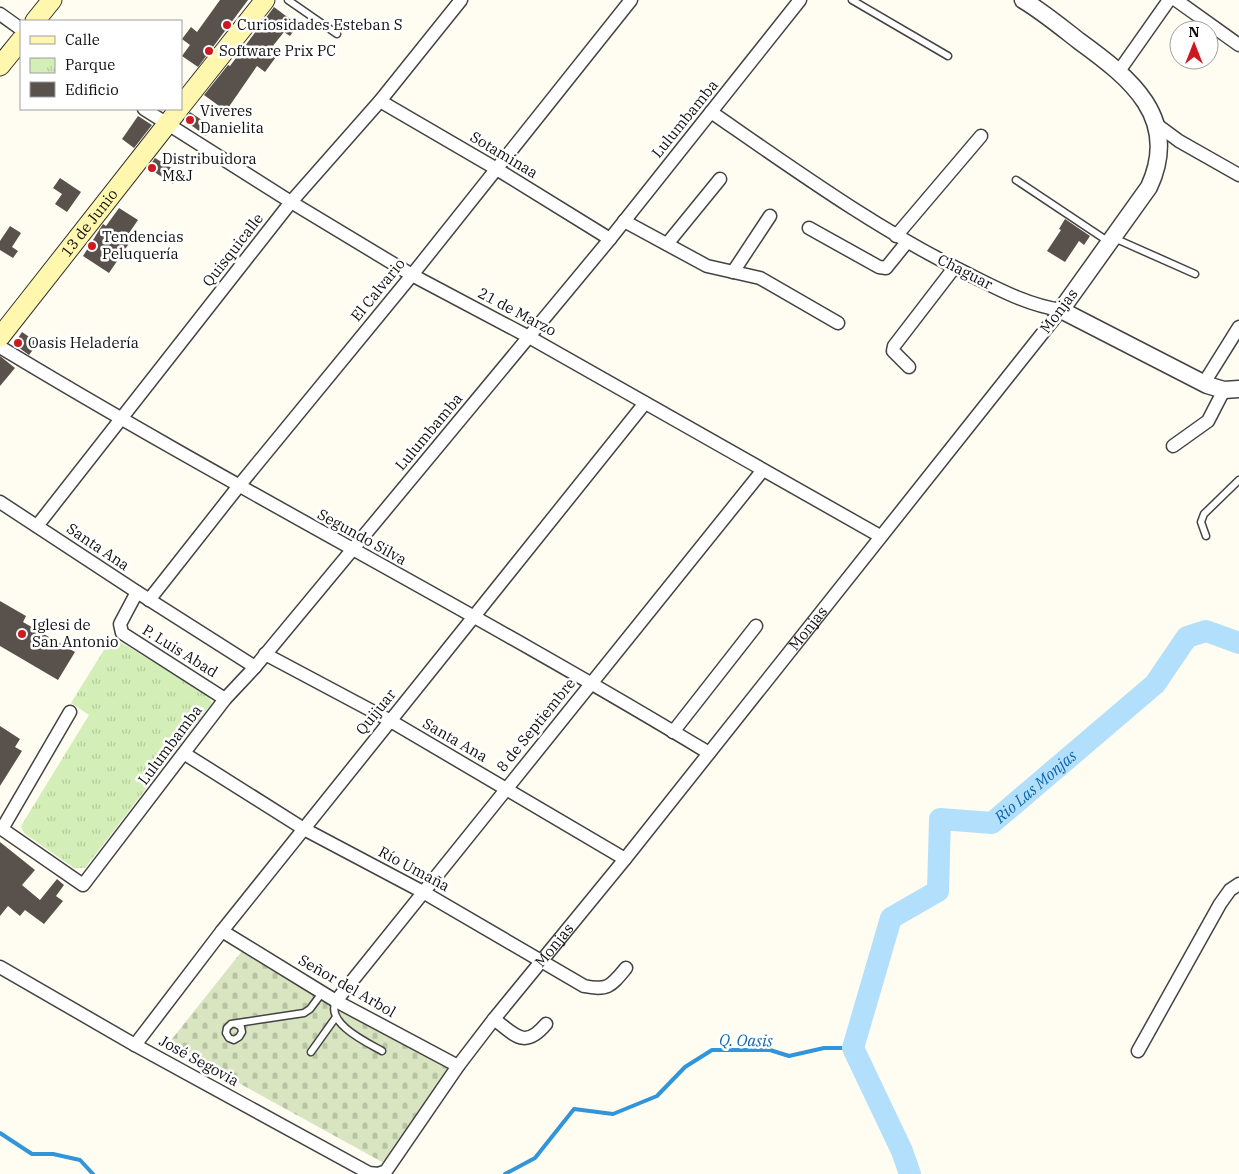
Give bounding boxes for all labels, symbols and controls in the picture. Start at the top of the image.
place label: Curiosidades Esteban S [237,15,403,34]
marker: Curiosidades Esteban S [221,19,233,31]
legend [20,20,182,110]
north arrow [1169,20,1219,70]
text: N [1188,23,1200,41]
text: Calle [65,30,100,49]
place label: Software Prix PC [219,41,336,60]
marker: Software Prix PC [203,45,215,57]
text: Parque [65,55,115,74]
street label: Lulumbamba [647,76,722,162]
text: Edificio [65,80,119,99]
place label: Viveres Danielita [200,101,264,137]
marker: Viveres Danielita [184,114,196,126]
street label: Sotaminaa [467,127,542,182]
place label: Distribuidora M&J [162,149,257,185]
marker: Distribuidora M&J [146,162,158,174]
street label: 13 de Junio [57,185,122,260]
street label: Quisquicalle [198,209,267,290]
place label: Tendencias Peluquería [102,227,183,263]
marker: Tendencias Peluquería [86,240,98,252]
street label: Chaguar [934,250,996,294]
street label: El Calvario [346,254,409,325]
street label: 21 de Marzo [475,283,560,340]
street label: Monjas [1036,285,1082,337]
place label: Oasis Heladería [28,333,139,352]
marker: Oasis Heladería [12,337,24,349]
street label: Lulumbamba [391,389,466,474]
street label: Segundo Silva [314,504,410,569]
street label: Santa Ana [63,519,133,574]
street label: Monjas [784,602,831,654]
place label: Iglesi de San Antonio [32,615,118,651]
street label: P. Luis Abad [139,620,221,681]
marker: Iglesi de San Antonio [16,628,28,640]
street label: 8 de Septiembre [492,674,579,775]
street label: Quijuar [351,685,400,738]
street label: Lulumbamba [133,701,206,788]
street label: Santa Ana [419,713,491,766]
water label: Rio Las Monjas [989,746,1080,827]
street label: Río Umaña [375,842,453,895]
street label: Monjas [530,919,578,971]
street label: Señor del Arbol [295,950,399,1021]
water label: Q. Oasis [719,1030,773,1050]
street label: José Segovia [156,1031,242,1090]

